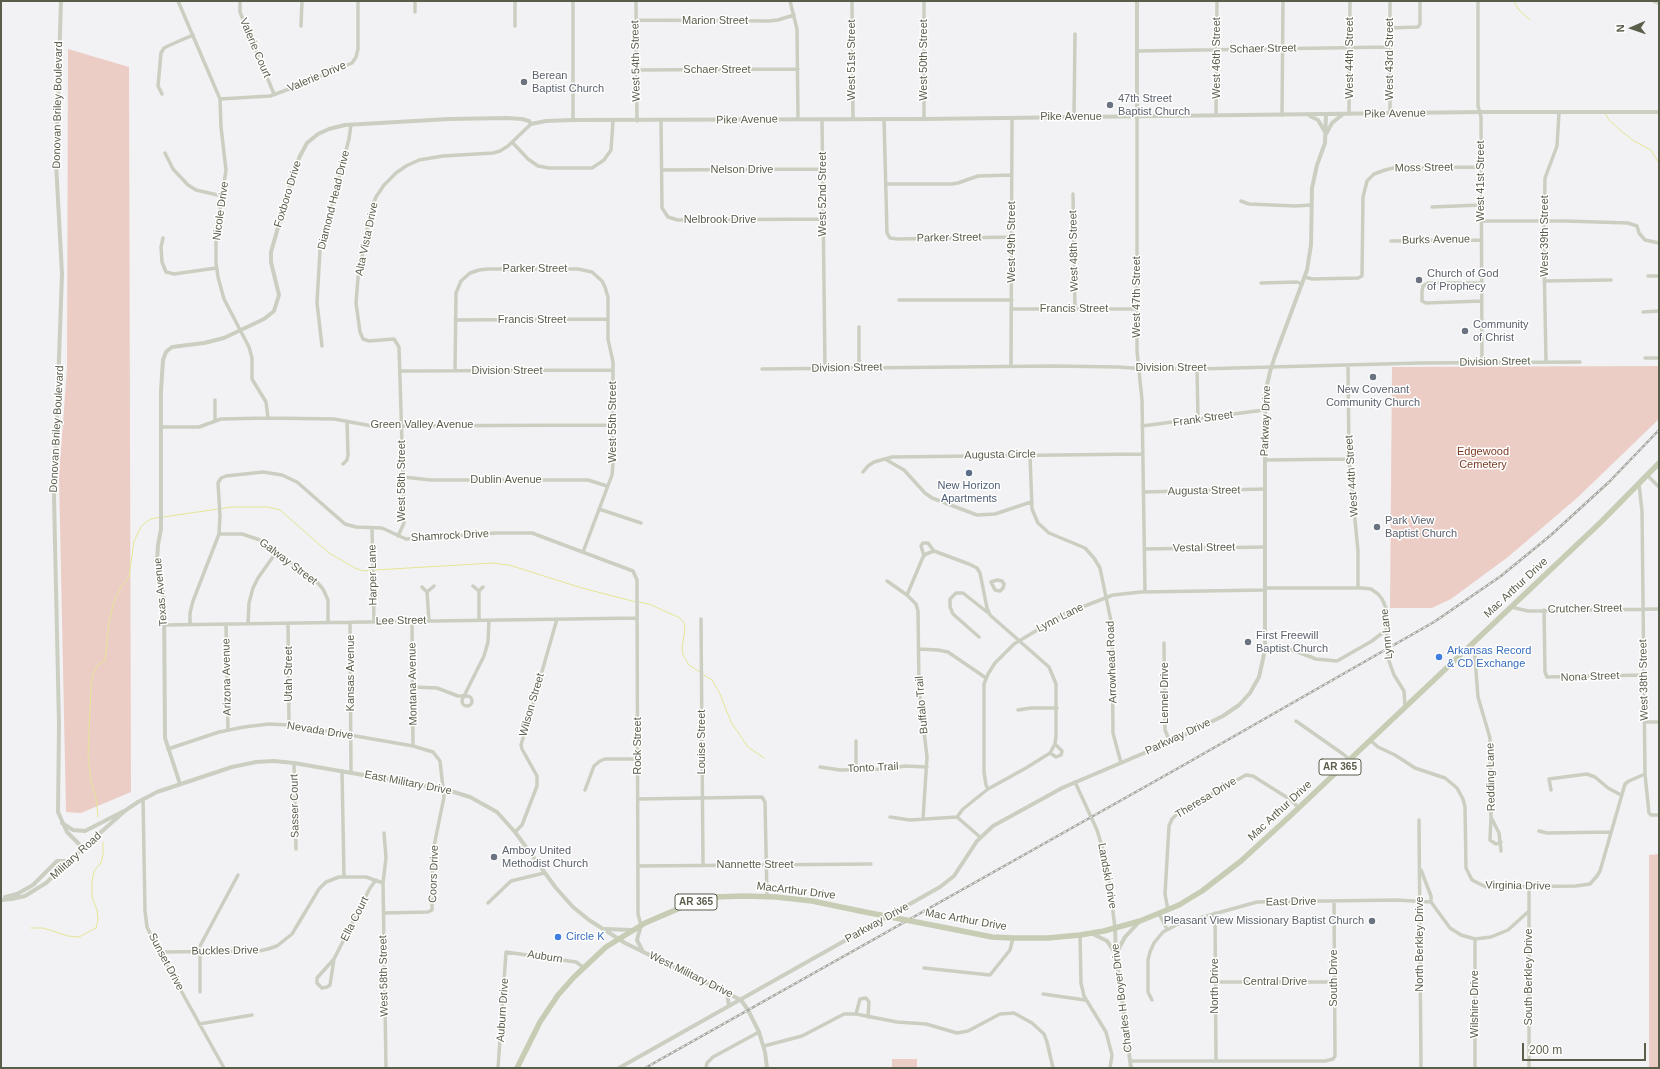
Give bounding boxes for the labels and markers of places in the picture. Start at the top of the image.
place label: Berean Baptist Church [532,69,604,95]
marker: Berean Baptist Church [519,77,529,87]
place label: 47th Street Baptist Church [1118,92,1190,118]
marker: 47th Street Baptist Church [1105,100,1115,110]
place label: Church of God of Prophecy [1427,267,1499,293]
marker: Church of God of Prophecy [1414,275,1424,285]
place label: Community of Christ [1473,318,1529,344]
marker: Community of Christ [1460,326,1470,336]
marker: New Covenant Community Church [1368,372,1378,382]
place label: New Covenant Community Church [1326,383,1420,409]
marker: New Horizon Apartments [964,468,974,478]
place label: New Horizon Apartments [938,479,1000,505]
place label: Park View Baptist Church [1385,514,1457,540]
marker: Park View Baptist Church [1372,522,1382,532]
place label: First Freewill Baptist Church [1256,629,1328,655]
marker: First Freewill Baptist Church [1243,637,1253,647]
place label: Arkansas Record & CD Exchange [1447,644,1531,670]
marker: Arkansas Record & CD Exchange [1434,652,1444,662]
place label: Amboy United Methodist Church [502,844,588,870]
marker: Amboy United Methodist Church [489,852,499,862]
place label: Pleasant View Missionary Baptist Church [1164,914,1364,928]
marker: Pleasant View Missionary Baptist Church [1367,916,1377,926]
place label: Circle K [566,930,605,944]
marker: Circle K [553,932,563,942]

